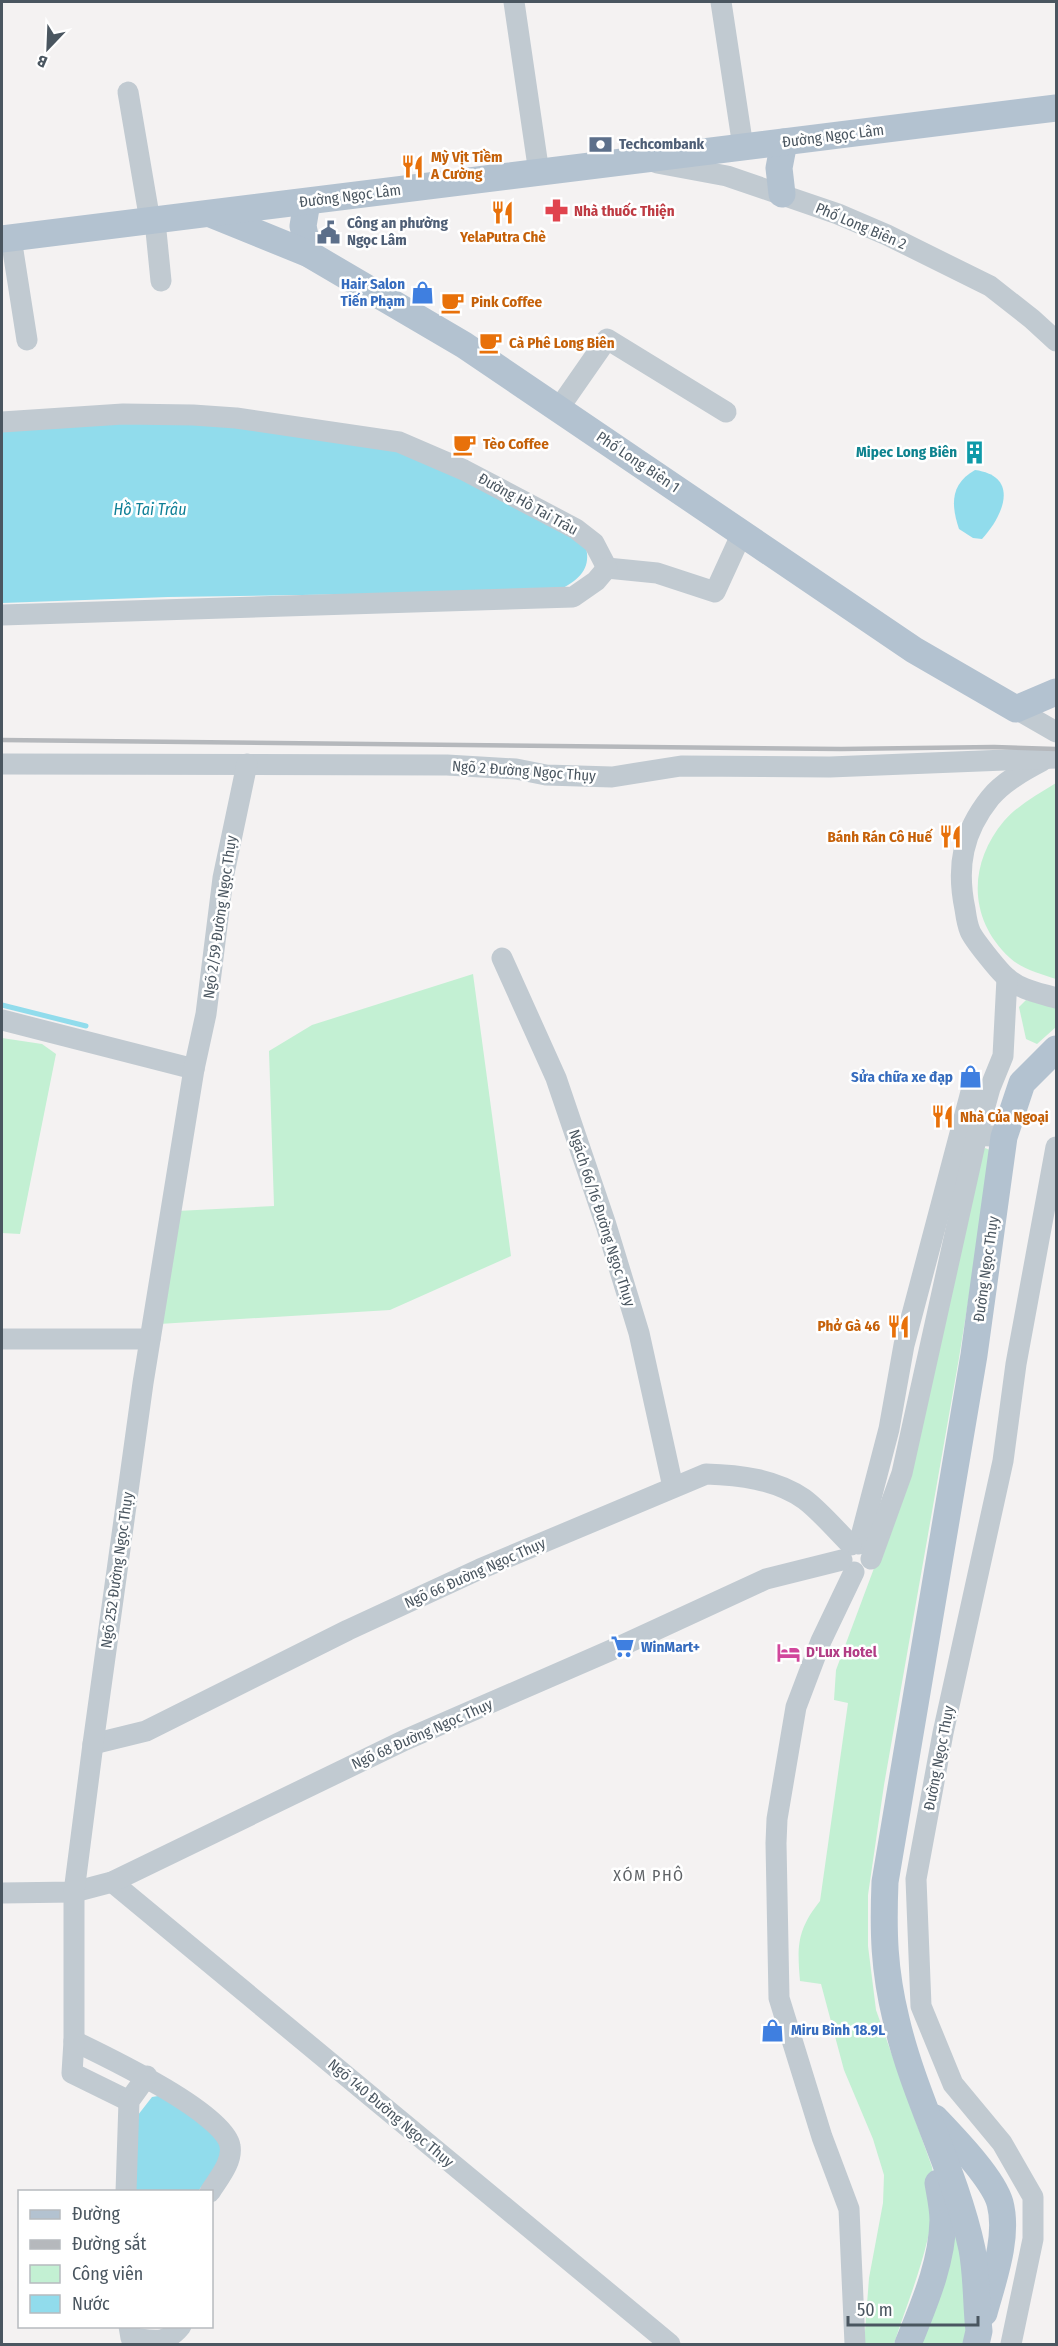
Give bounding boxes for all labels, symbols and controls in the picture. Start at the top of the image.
north arrow [18,18,78,78]
text: B [34,51,50,72]
street label: Đường Ngọc Lâm [781,121,885,151]
bank icon: Techcombank [588,131,614,157]
place label: Techcombank [619,135,705,153]
place label: Mỳ Vịt Tiềm A Cường [430,148,503,183]
restaurant icon: Mỳ Vịt Tiềm A Cường [400,153,426,179]
street label: Đường Ngọc Lâm [298,181,402,211]
pharmacy icon: Nhà thuốc Thiện [543,198,569,224]
street label: Phố Long Biên 2 [813,199,910,253]
restaurant icon: YelaPutra Chè [490,200,516,226]
place label: Nhà thuốc Thiện [574,202,675,220]
place label: Công an phường Ngọc Lâm [347,214,448,249]
public building icon: Công an phường Ngọc Lâm [316,219,342,245]
place label: YelaPutra Chè [459,228,546,246]
place label: Hair Salon Tiến Phạm [341,275,405,310]
shop icon: Hair Salon Tiến Phạm [410,280,436,306]
cafe icon: Pink Coffee [440,289,466,315]
place label: Pink Coffee [471,293,543,311]
cafe icon: Cà Phê Long Biên [478,330,504,356]
place label: Cà Phê Long Biên [509,334,615,352]
street label: Phố Long Biên 1 [593,428,683,496]
cafe icon: Tèo Coffee [452,431,478,457]
place label: Tèo Coffee [483,435,549,453]
building icon: Mipec Long Biên [962,439,988,465]
place label: Mipec Long Biên [856,443,957,461]
street label: Đường Hồ Tai Trâu [475,469,581,539]
water label: Hồ Tai Trâu [114,499,186,519]
street label: Ngõ 2 Đường Ngọc Thụy [452,757,597,785]
restaurant icon: Bánh Rán Cô Huế [937,824,963,850]
place label: Bánh Rán Cô Huế [827,828,933,846]
street label: Ngõ 2/59 Đường Ngọc Thụy [200,834,240,1000]
shop icon: Sửa chữa xe đạp [958,1064,984,1090]
place label: Sửa chữa xe đạp [851,1068,953,1086]
restaurant icon: Nhà Của Ngoại [929,1104,955,1130]
place label: Nhà Của Ngoại [960,1108,1049,1126]
street label: Ngách 66/16 Đường Ngọc Thụy [565,1127,639,1309]
street label: Đường Ngọc Thụy [970,1215,1002,1323]
restaurant icon: Phở Gà 46 [885,1313,911,1339]
place label: Phở Gà 46 [818,1317,880,1335]
street label: Ngõ 252 Đường Ngọc Thụy [97,1490,137,1649]
street label: Ngõ 66 Đường Ngọc Thụy [402,1534,549,1612]
supermarket icon: WinMart+ [610,1634,636,1660]
place label: WinMart+ [641,1638,700,1656]
hotel icon: D'Lux Hotel [775,1639,801,1665]
place label: D'Lux Hotel [806,1643,878,1661]
street label: Ngõ 68 Đường Ngọc Thụy [349,1695,496,1773]
street label: Đường Ngọc Thụy [920,1704,958,1812]
district label: XÓM PHÔ [613,1865,685,1885]
shop icon: Miru Bình 18.9L [760,2017,786,2043]
place label: Miru Bình 18.9L [791,2021,885,2039]
street label: Ngõ 140 Đường Ngọc Thụy [325,2055,458,2171]
legend [18,2190,213,2328]
text: Đường [72,2203,120,2225]
text: Đường sắt [72,2232,147,2255]
text: Công viên [72,2263,143,2285]
scale bar [848,2289,978,2327]
text: Nước [72,2293,110,2315]
text: 50 m [857,2299,893,2321]

